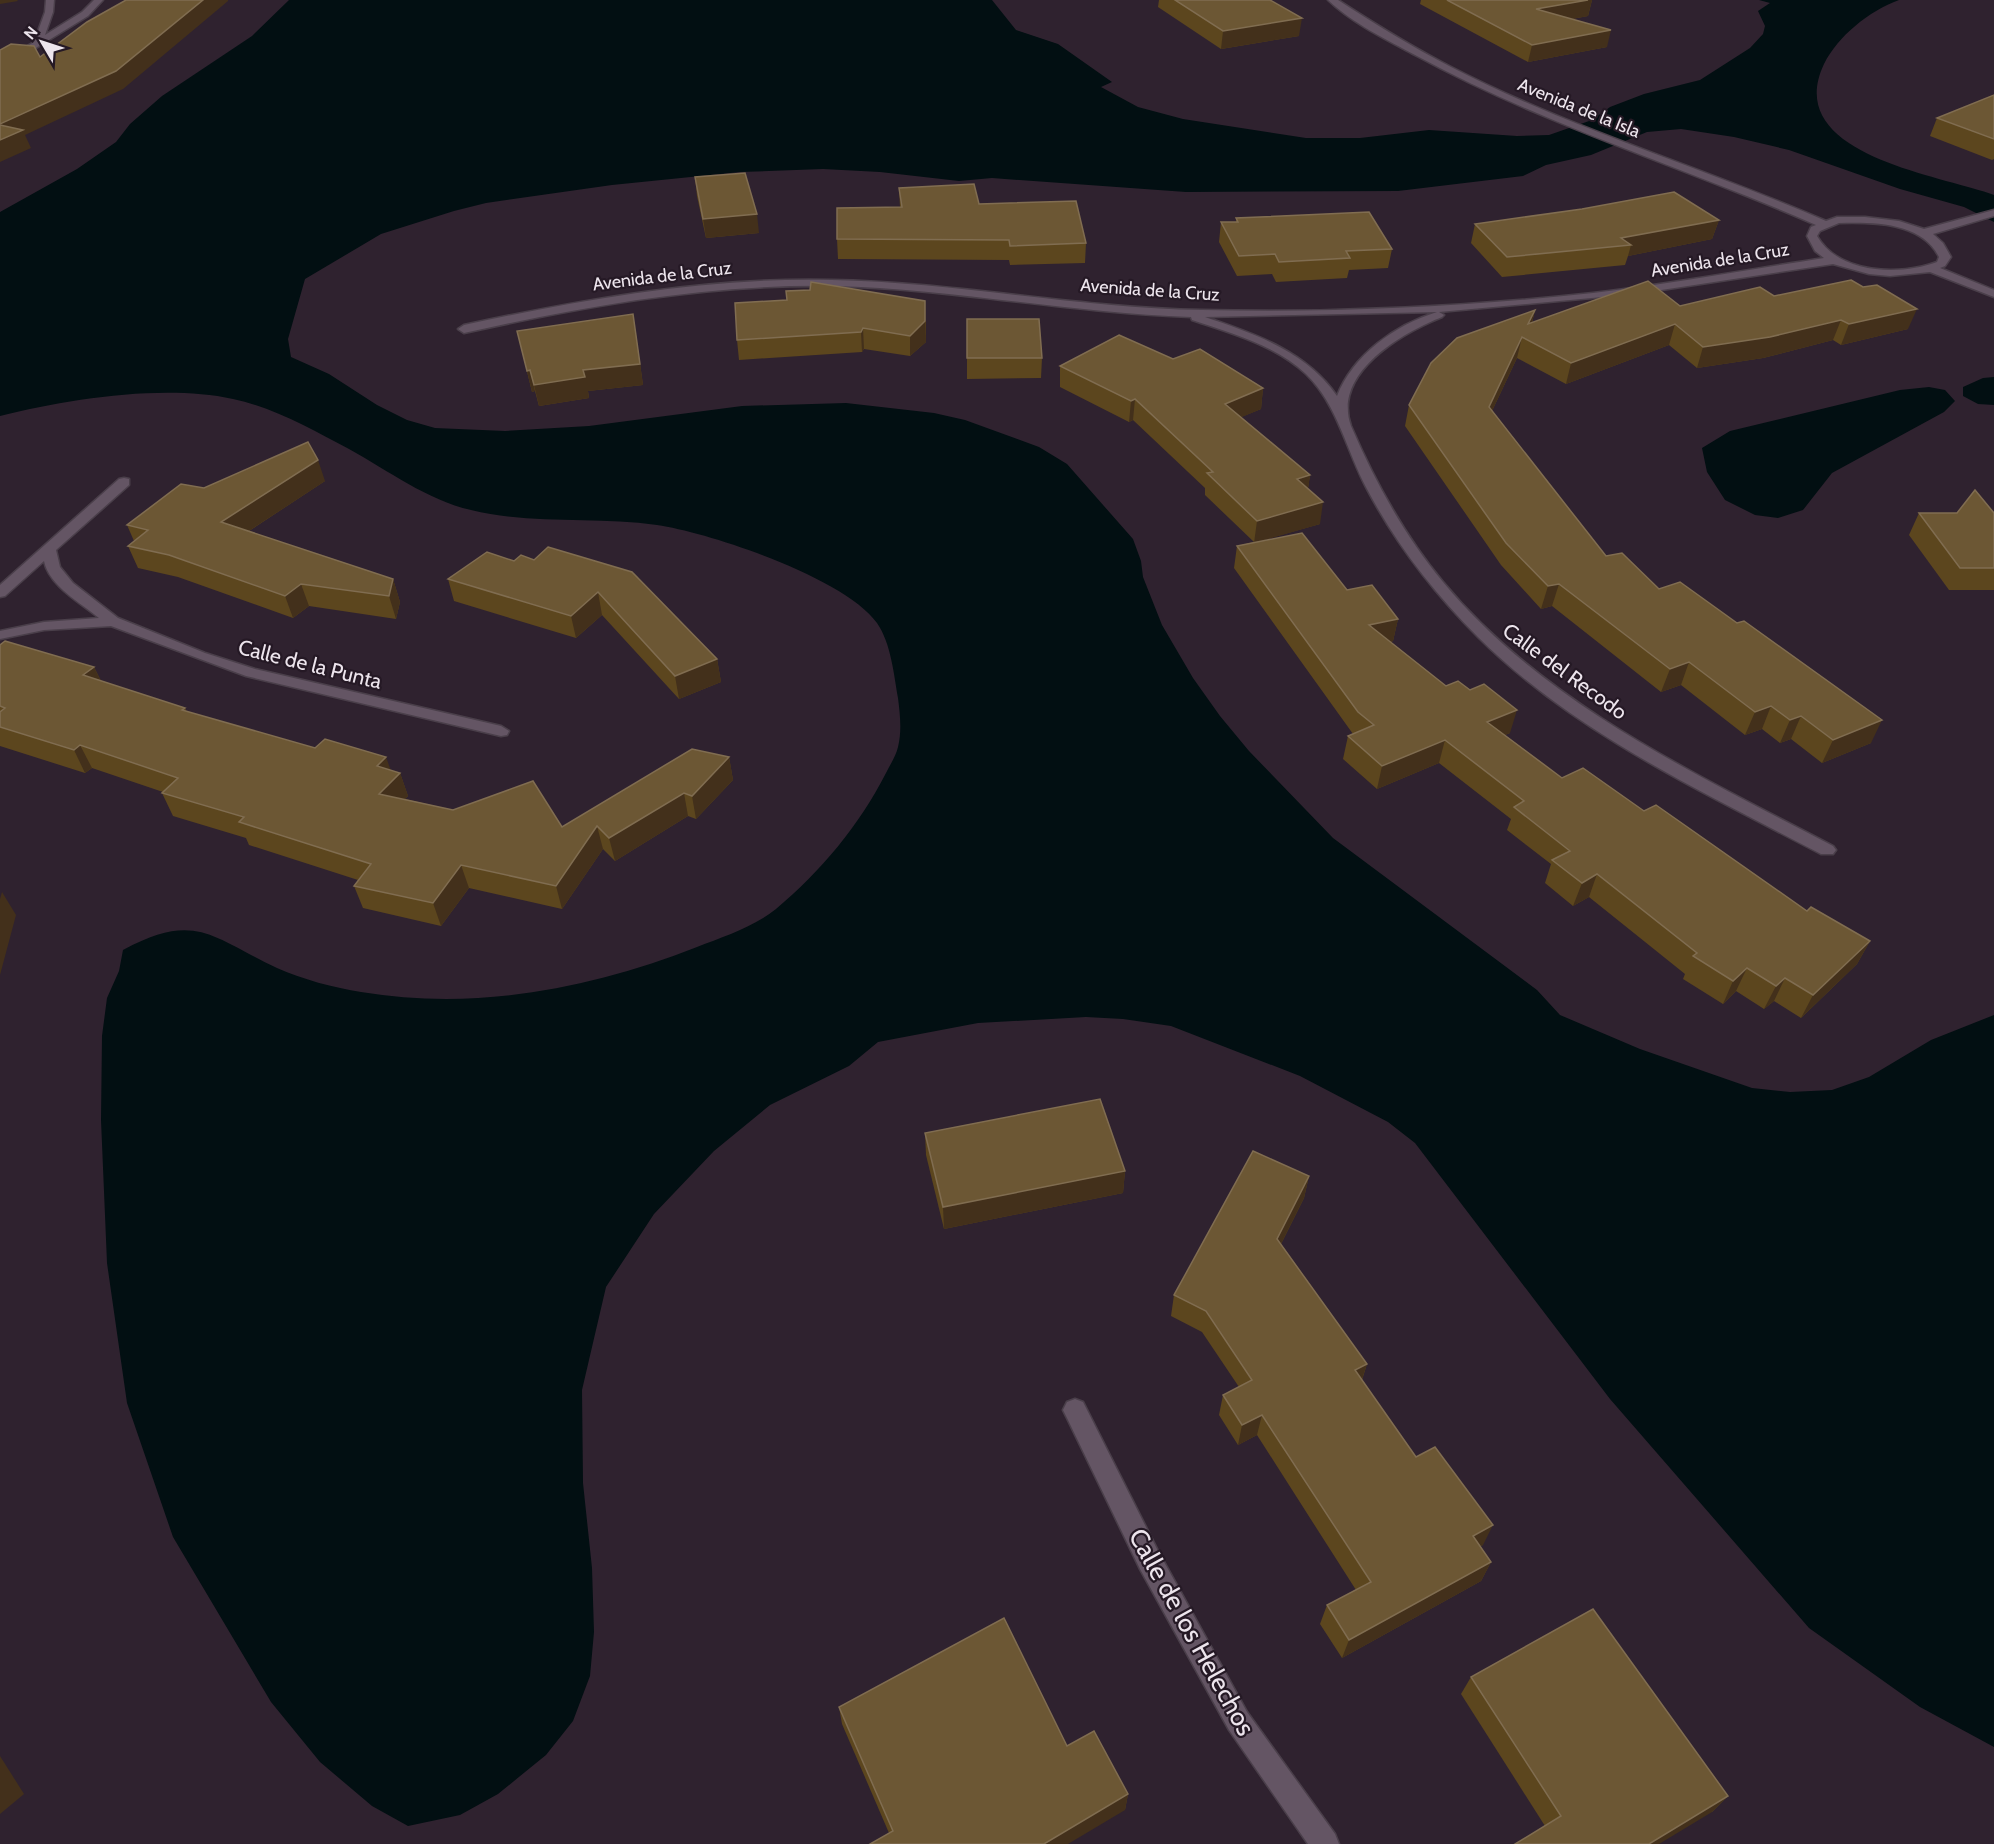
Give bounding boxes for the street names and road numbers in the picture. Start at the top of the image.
street label: Avenida de la Isla [1515,73,1644,143]
street label: Avenida de la Cruz [1649,238,1791,282]
street label: Avenida de la Cruz [591,257,733,295]
street label: Avenida de la Cruz [1080,274,1221,306]
street label: Calle del Recodo [1498,618,1632,724]
street label: Calle de la Punta [236,634,384,694]
street label: Calle de los Helechos [1122,1523,1262,1741]

